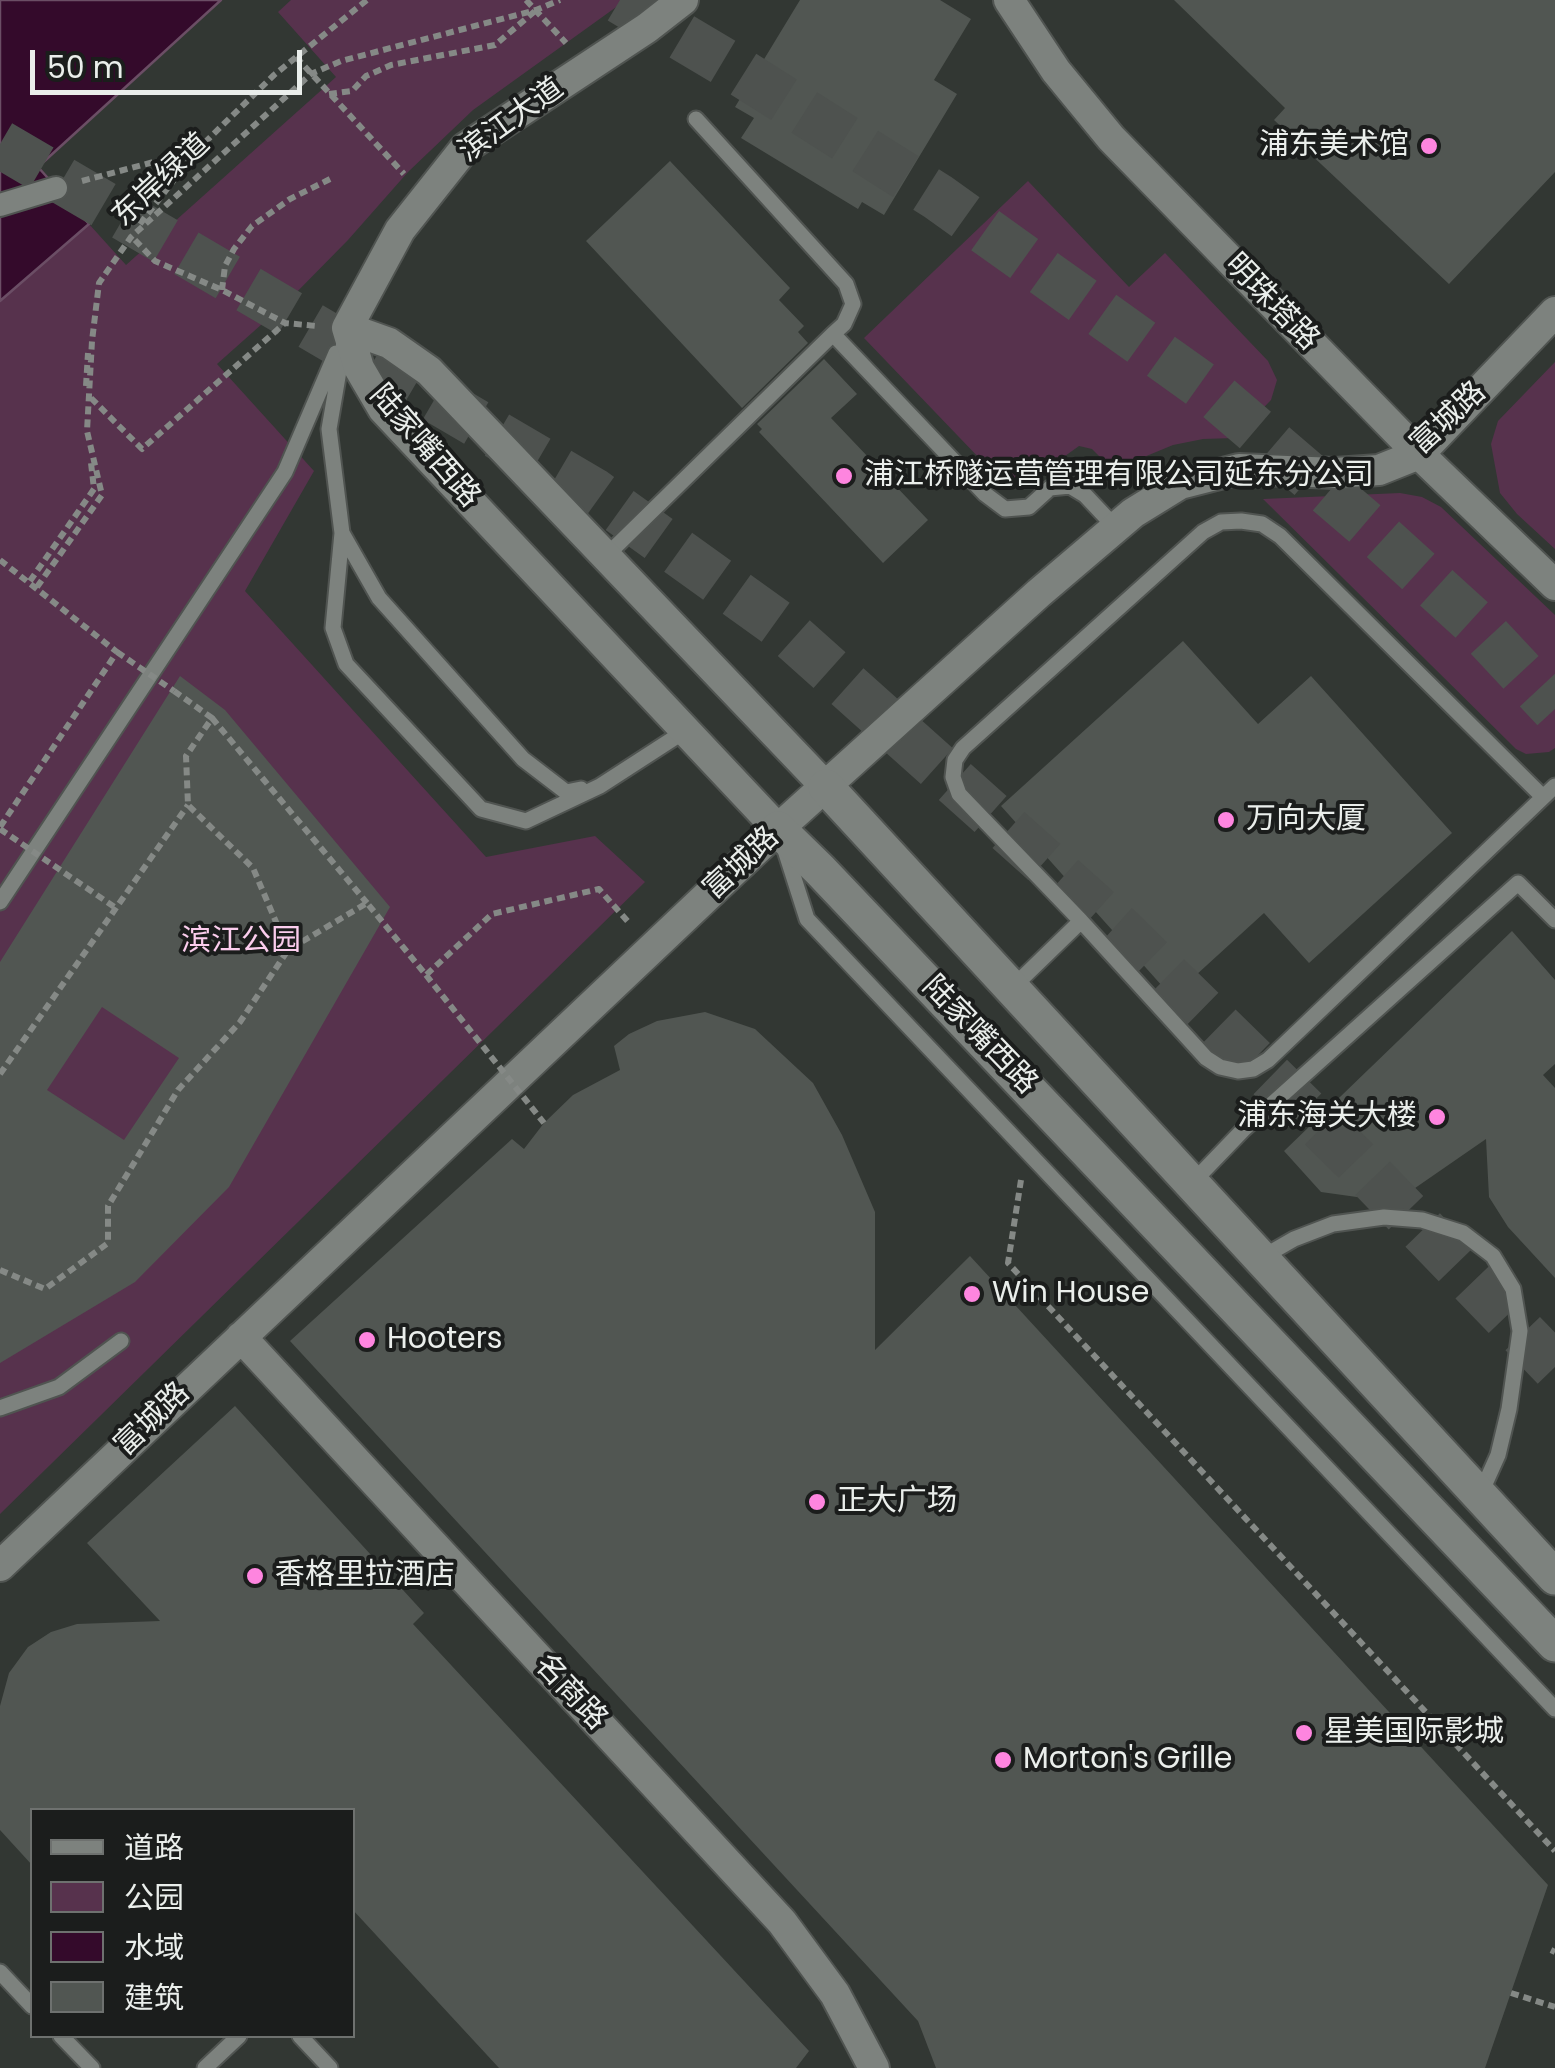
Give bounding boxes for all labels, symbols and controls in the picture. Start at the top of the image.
scale bar [35,30,308,92]
text: 50 m [47,46,124,89]
street label: 滨江大道 [453,71,571,171]
street label: 东岸绿道 [106,127,218,235]
place label: 浦东美术馆 [1259,128,1409,164]
marker: 浦东美术馆 [1418,135,1440,157]
street label: 明珠塔路 [1216,247,1326,359]
street label: 富城路 [1404,375,1494,463]
street label: 陆家嘴西路 [361,379,487,515]
place label: 浦江桥隧运营管理有限公司延东分公司 [864,458,1374,494]
marker: 浦江桥隧运营管理有限公司延东分公司 [833,465,855,487]
place label: 万向大厦 [1246,802,1366,838]
marker: 万向大厦 [1215,809,1237,831]
street label: 富城路 [697,820,787,908]
park label: 滨江公园 [181,924,301,960]
street label: 陆家嘴西路 [914,970,1044,1102]
place label: 浦东海关大楼 [1237,1099,1417,1135]
marker: 浦东海关大楼 [1426,1106,1448,1128]
place label: Win House [992,1276,1149,1312]
marker: Win House [961,1283,983,1305]
place label: Hooters [387,1322,503,1358]
marker: Hooters [356,1329,378,1351]
street label: 富城路 [108,1376,198,1464]
place label: 正大广场 [837,1484,957,1520]
marker: 正大广场 [806,1491,828,1513]
place label: 香格里拉酒店 [275,1558,455,1594]
marker: 香格里拉酒店 [244,1565,266,1587]
street label: 名商路 [526,1648,614,1738]
place label: 星美国际影城 [1324,1715,1504,1751]
marker: 星美国际影城 [1293,1722,1315,1744]
place label: Morton's Grille [1023,1742,1232,1778]
marker: Morton's Grille [992,1749,1014,1771]
legend [30,1808,355,2038]
text: 道路 [124,1826,184,1869]
text: 公园 [124,1876,184,1919]
text: 水域 [124,1926,184,1969]
text: 建筑 [124,1976,184,2019]

